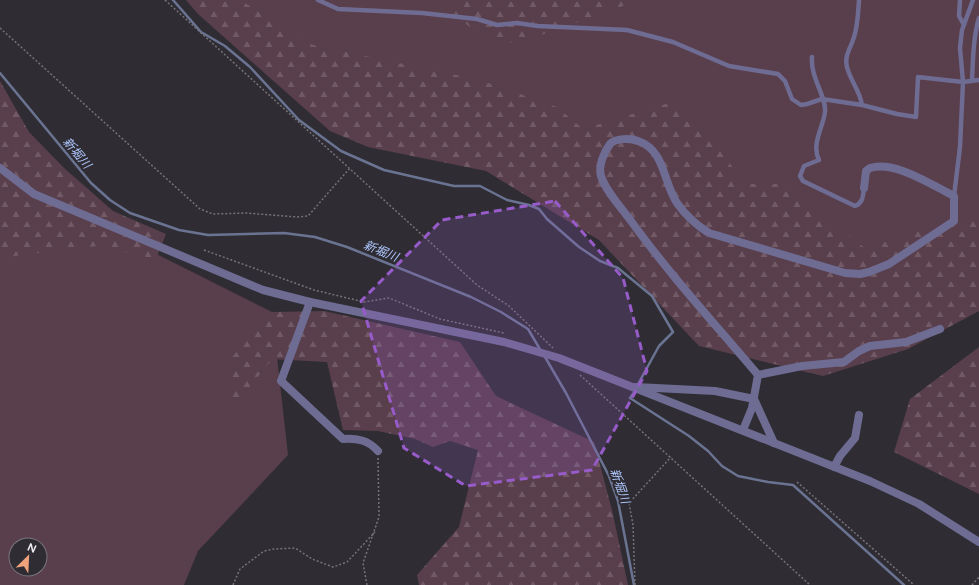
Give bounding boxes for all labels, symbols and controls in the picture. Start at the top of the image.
water label: 新堀川 [60,135,95,173]
water label: 新堀川 [362,238,402,265]
water label: 新堀川 [608,467,633,507]
north arrow [8,537,48,577]
text: N [25,541,38,556]

